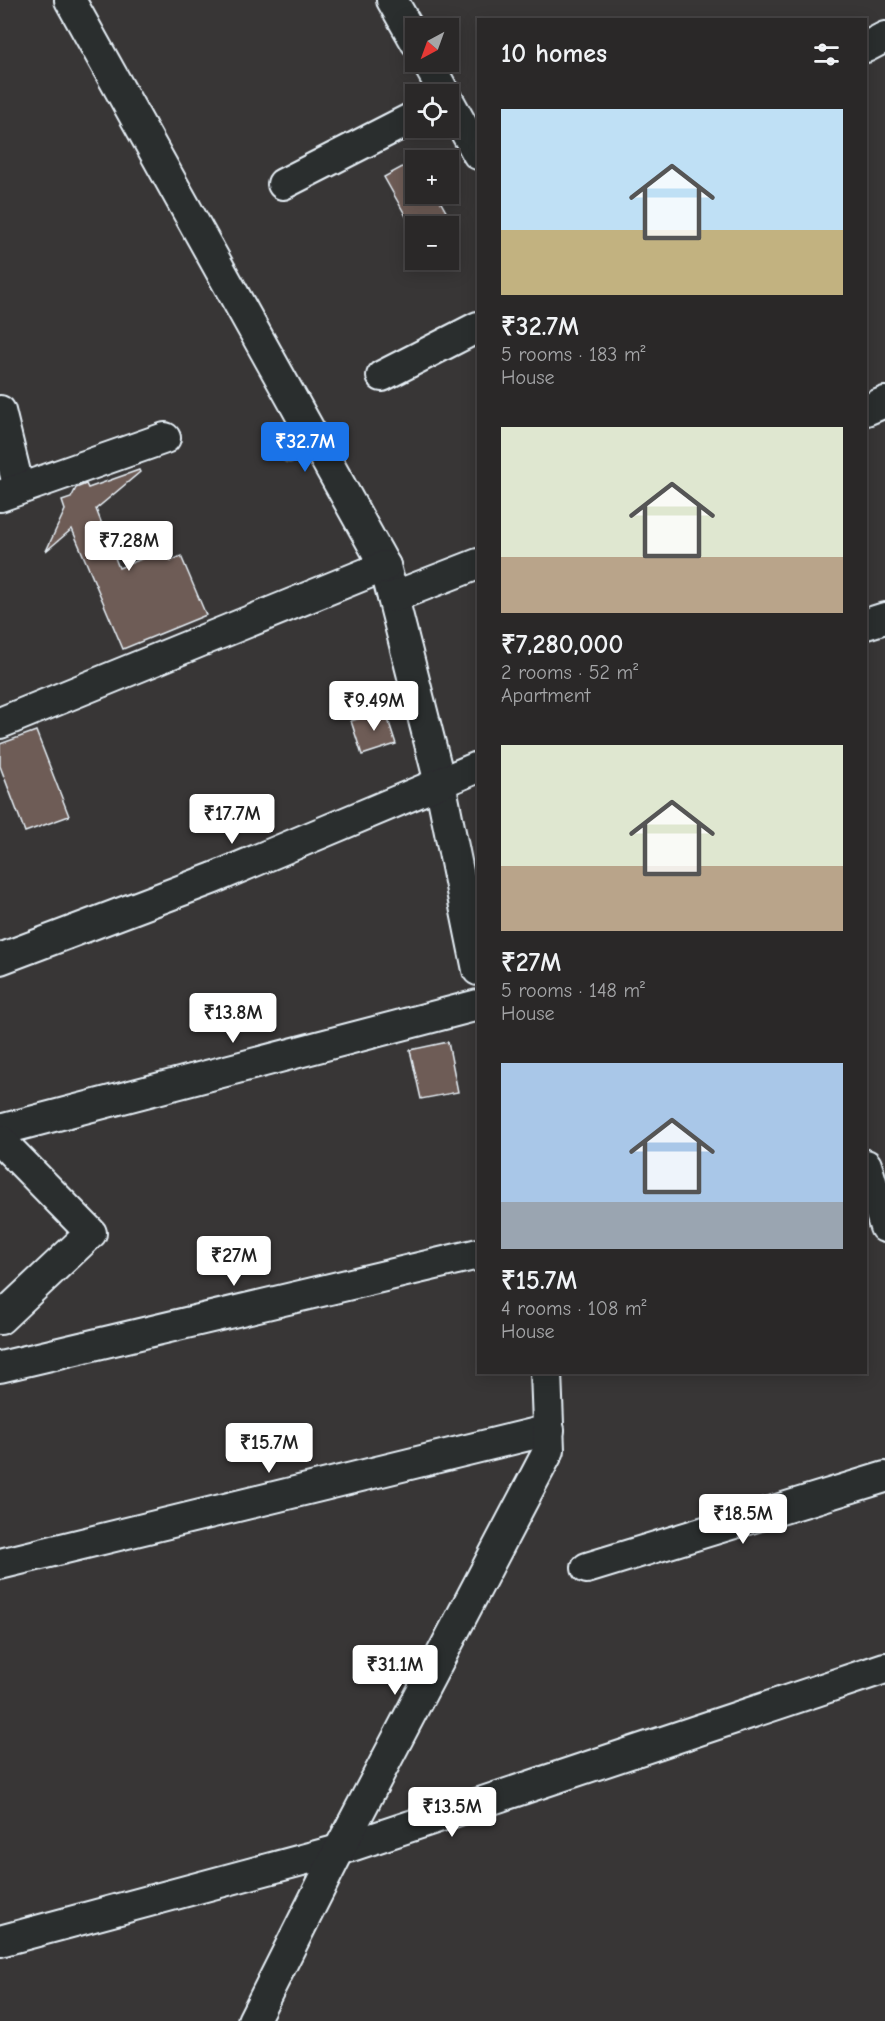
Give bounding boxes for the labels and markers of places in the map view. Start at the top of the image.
pin: ₹32.7M [256,422,354,473]
pin: ₹7.28M [80,521,178,572]
pin: ₹9.49M [325,681,423,732]
pin: ₹17.7M [183,794,281,845]
pin: ₹13.8M [184,993,282,1044]
pin: ₹27M [198,1236,270,1287]
pin: ₹15.7M [220,1423,318,1474]
pin: ₹18.5M [694,1494,792,1545]
pin: ₹31.1M [346,1645,444,1696]
pin: ₹13.5M [403,1787,501,1838]

